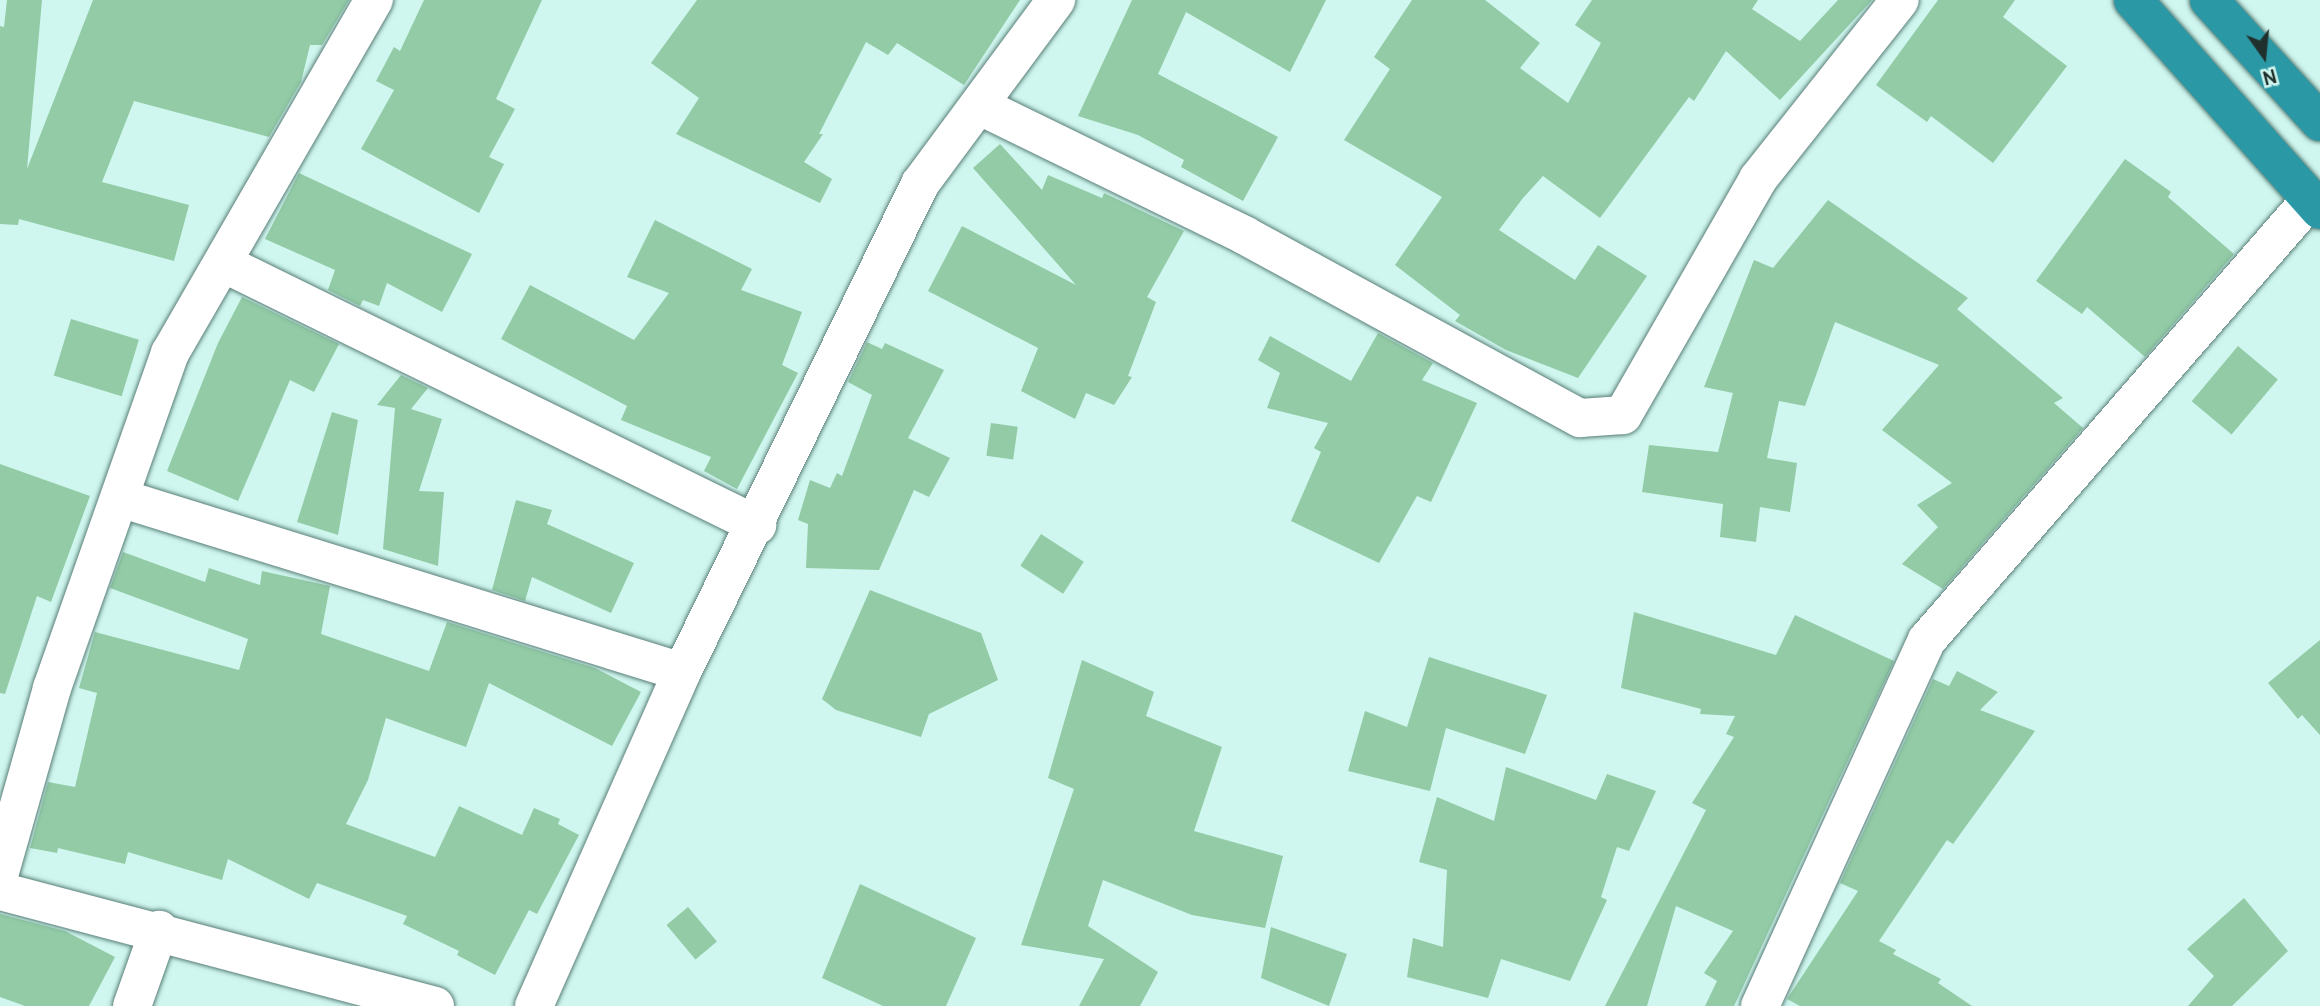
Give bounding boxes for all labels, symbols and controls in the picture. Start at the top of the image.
north arrow [2229,21,2299,91]
text: N [2260,64,2279,90]

